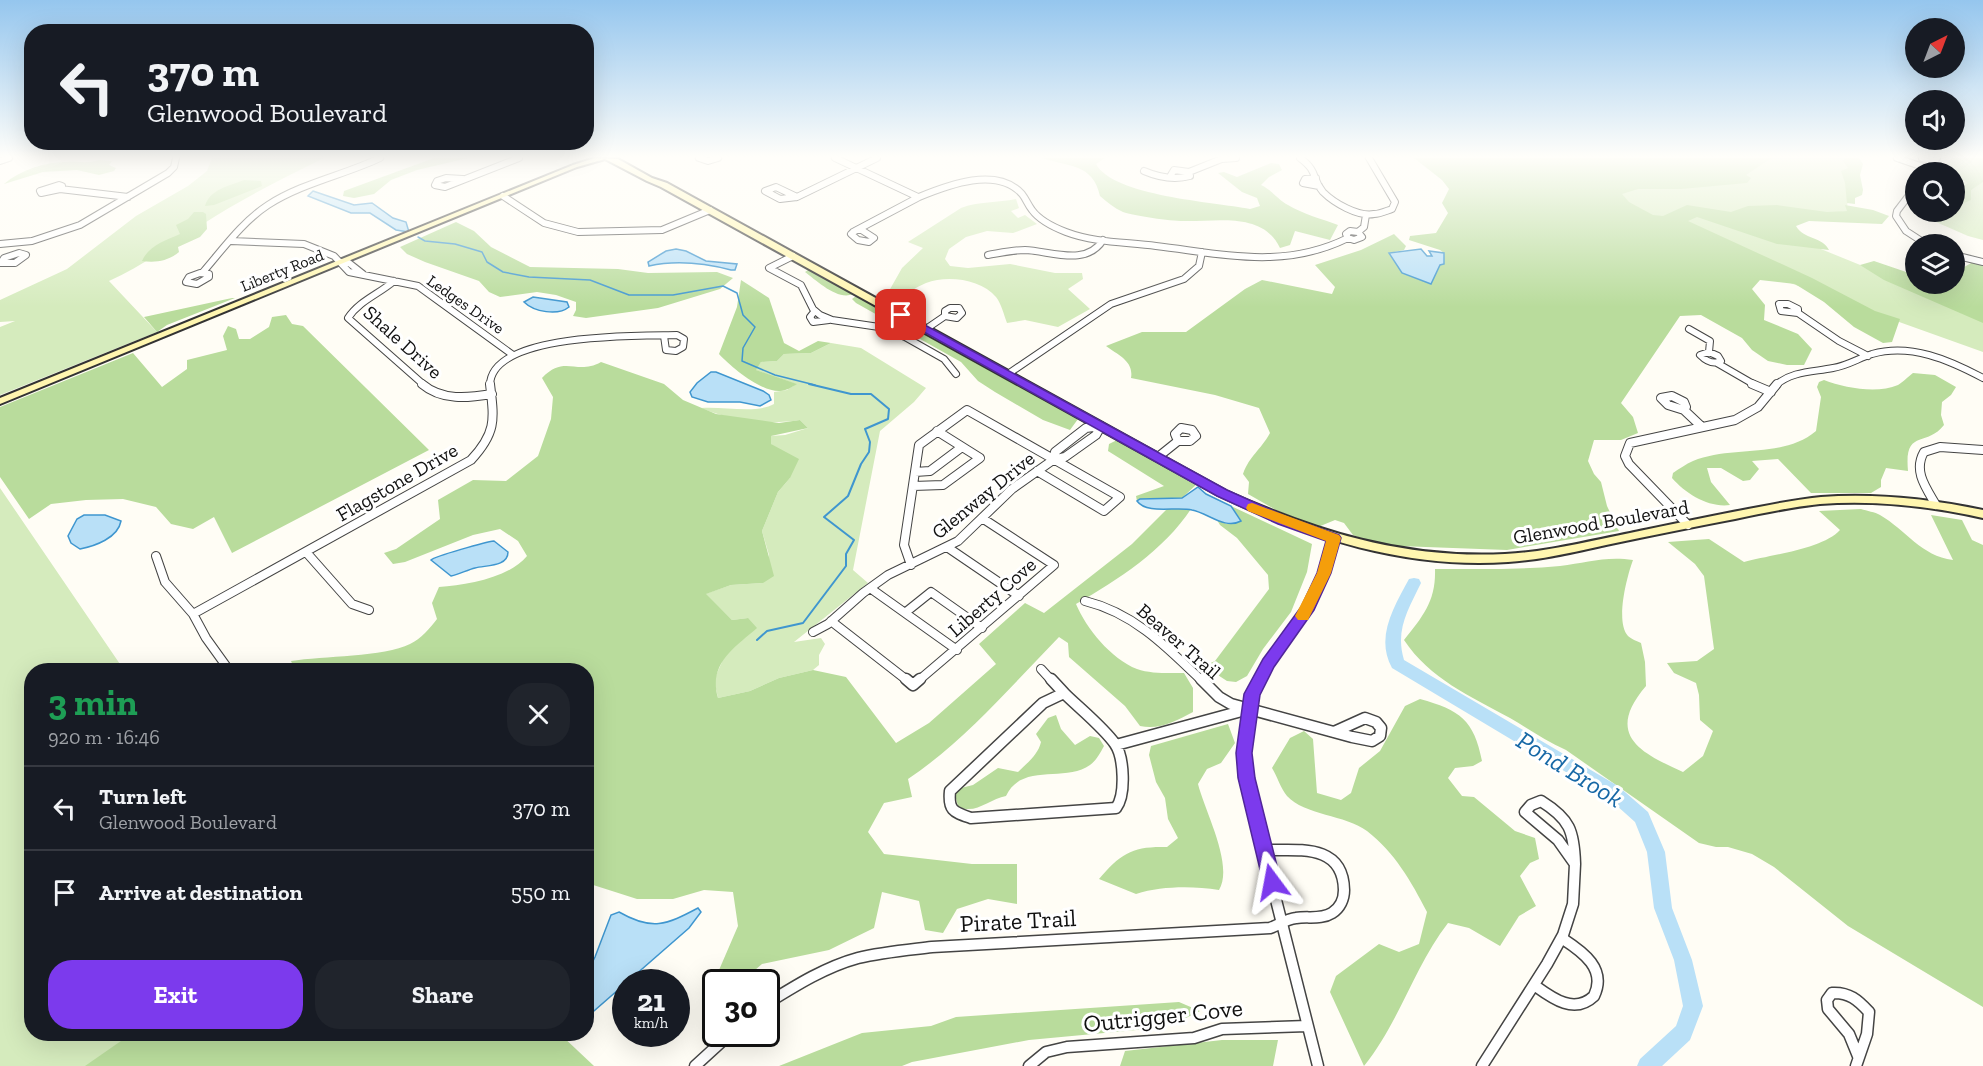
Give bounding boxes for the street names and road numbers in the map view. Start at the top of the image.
street label: Liberty Road [238,245,327,296]
street label: Ledges Drive [424,271,508,338]
street label: Shale Drive [359,300,447,384]
street label: Flagstone Drive [332,438,462,526]
street label: Glenway Drive [927,446,1039,544]
street label: Glenwood Boulevard [1511,495,1691,549]
street label: Liberty Cove [943,552,1041,642]
street label: Beaver Trail [1132,598,1226,684]
street label: Pirate Trail [959,903,1077,938]
street label: Outrigger Cove [1082,993,1244,1038]

